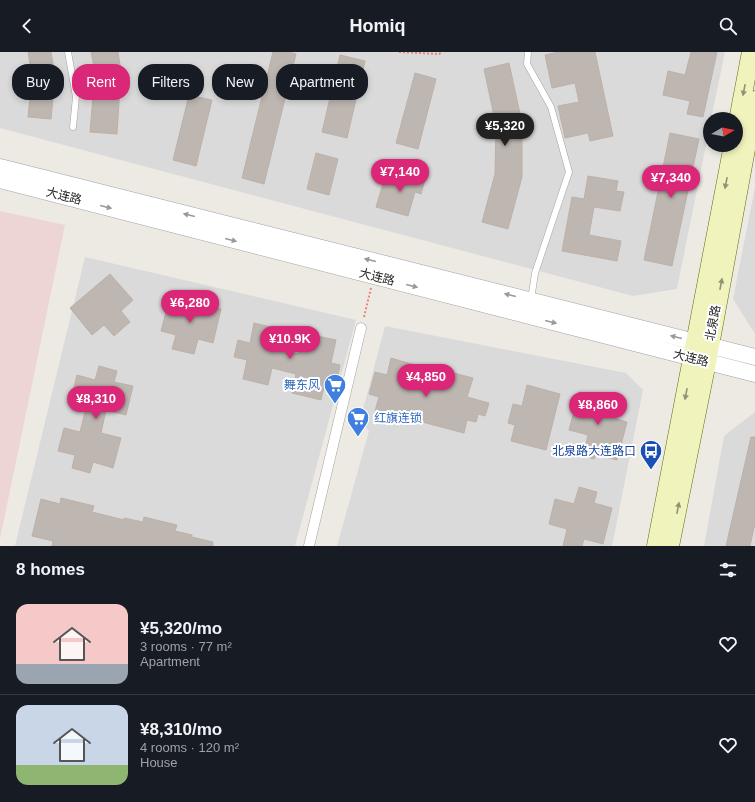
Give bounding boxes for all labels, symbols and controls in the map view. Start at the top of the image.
icon: back [16,15,38,37]
icon: search [717,15,739,37]
text: Homiq [350,16,406,36]
chip: Buy [12,64,64,100]
chip: Rent [72,64,130,100]
chip: Filters [138,64,204,100]
chip: New [212,64,268,100]
chip: Apartment [276,64,368,100]
one-way arrow [740,84,746,96]
north arrow [703,112,743,152]
map controls [703,112,743,152]
pin: ¥5,320 [472,113,538,147]
text: ¥5,320 [485,118,525,133]
pin: ¥7,140 [367,159,433,193]
text: ¥7,140 [380,164,420,179]
pin: ¥7,340 [638,165,704,199]
text: ¥7,340 [651,170,691,185]
one-way arrow [723,177,729,189]
street label: 大连路 [45,185,83,207]
one-way arrow [100,204,112,210]
one-way arrow [183,211,196,217]
one-way arrow [225,237,238,243]
one-way arrow [364,257,376,263]
street label: 大连路 [358,266,396,288]
one-way arrow [718,278,724,290]
one-way arrow [406,283,418,289]
pin: ¥6,280 [157,290,223,324]
one-way arrow [503,292,515,298]
text: ¥6,280 [170,295,210,310]
street label: 北泉路 [703,304,723,342]
one-way arrow [545,319,557,325]
pin: ¥10.9K [257,326,323,360]
text: ¥10.9K [269,331,311,346]
one-way arrow [670,334,682,340]
street label: 大连路 [672,347,710,369]
pin: ¥4,850 [393,364,459,398]
text: ¥4,850 [406,369,446,384]
supermarket icon: 舞东风 [322,372,348,405]
place label: 舞东风 [284,378,320,392]
pin: ¥8,310 [63,386,129,420]
one-way arrow [683,387,689,400]
text: ¥8,310 [76,391,116,406]
pin: ¥8,860 [565,392,631,426]
text: ¥8,860 [578,397,618,412]
supermarket icon: 红旗连锁 [345,405,371,438]
place label: 红旗连锁 [374,411,422,425]
bus stop icon: 北泉路大连路口 [638,438,664,471]
place label: 北泉路大连路口 [552,444,636,458]
one-way arrow [675,502,681,514]
icon: filters [717,559,739,581]
text: 8 homes [16,560,85,579]
text: ¥5,320/mo [140,619,222,638]
icon: home [48,620,96,668]
icon: heart [717,633,739,655]
text: 3 rooms · 77 m² [140,639,232,654]
text: Apartment [140,654,200,669]
text: ¥8,310/mo [140,720,222,739]
icon: home [48,721,96,769]
icon: heart [717,734,739,756]
text: 4 rooms · 120 m² [140,740,239,755]
text: House [140,755,178,770]

